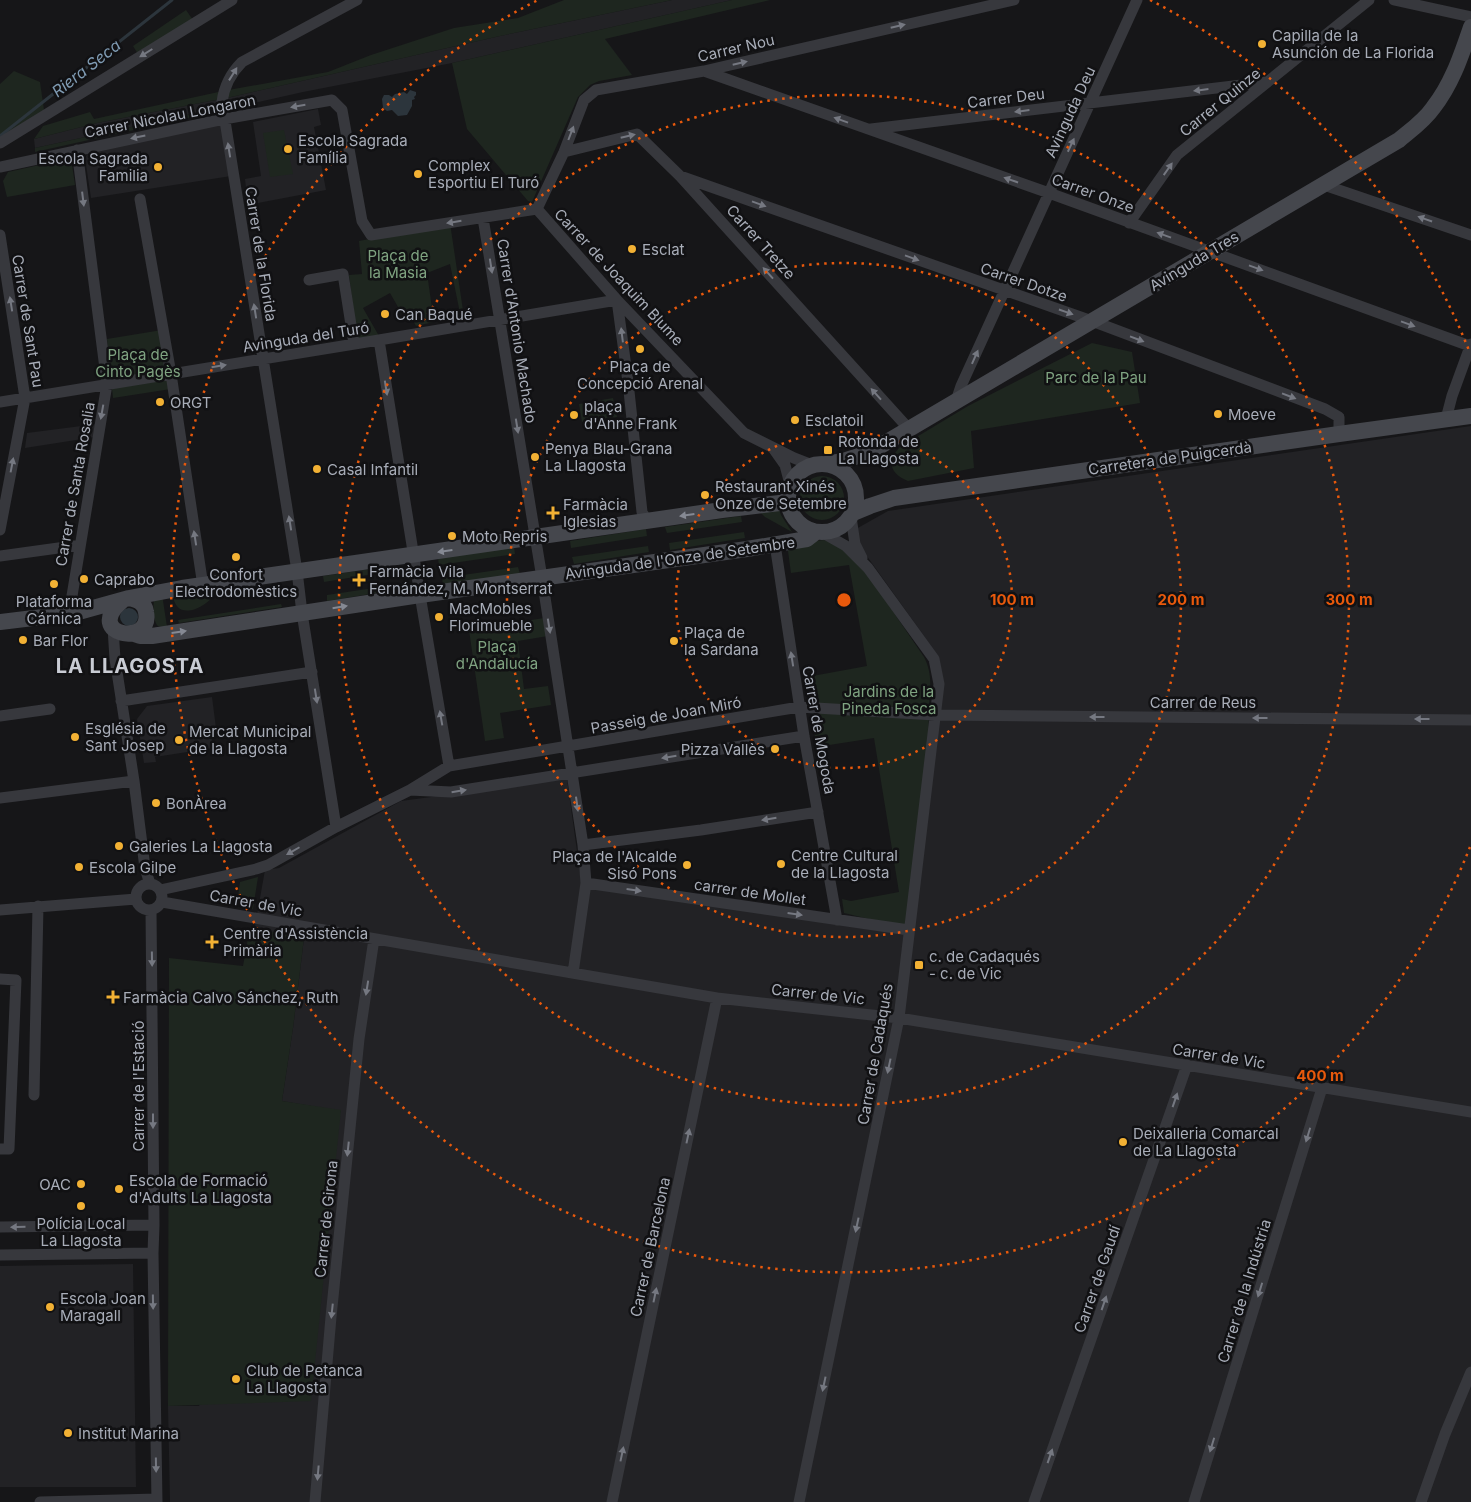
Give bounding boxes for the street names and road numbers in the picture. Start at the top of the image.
street label: Carrer Nou [696,30,776,66]
street label: Avinguda Deu [1041,63,1099,161]
street label: Carrer Quinze [1176,63,1264,141]
street label: Carrer Deu [966,84,1046,112]
street label: Carrer Nicolau Longaron [83,90,257,142]
street label: Carrer Onze [1049,169,1137,217]
street label: Carrer de la Florida [241,185,281,323]
street label: Carrer Tretze [723,201,799,283]
street label: Carrer de Joaquim Blume [550,204,688,350]
street label: Avinguda Tres [1146,227,1242,295]
street label: Carrer d'Antonio Machado [493,237,541,425]
street label: Carrer de Sant Pau [8,253,48,389]
street label: Carrer Dotze [978,258,1070,306]
street label: Avinguda del Turó [241,318,371,356]
street label: Carrer de Santa Rosalia [51,400,99,568]
street label: Carretera de Puigcerdà [1087,437,1253,479]
street label: Avinguda de l'Onze de Setembre [564,532,796,584]
street label: Carrer de Mogoda [798,664,840,796]
street label: Passeig de Joan Miró [589,692,743,738]
street label: Carrer de Reus [1150,693,1256,712]
street label: carrer de Mollet [693,875,807,909]
street label: Carrer de Vic [208,885,304,921]
street label: Carrer de Vic [770,980,866,1008]
street label: Carrer de Cadaqués [853,982,897,1126]
street label: Carrer de l'Estació [129,1020,148,1152]
street label: Carrer de Vic [1171,1039,1267,1073]
street label: Carrer de Girona [310,1159,342,1279]
street label: Carrer de Barcelona [626,1175,674,1319]
street label: Carrer de la Indústria [1213,1217,1275,1365]
street label: Carrer de Gaudí [1070,1222,1124,1335]

